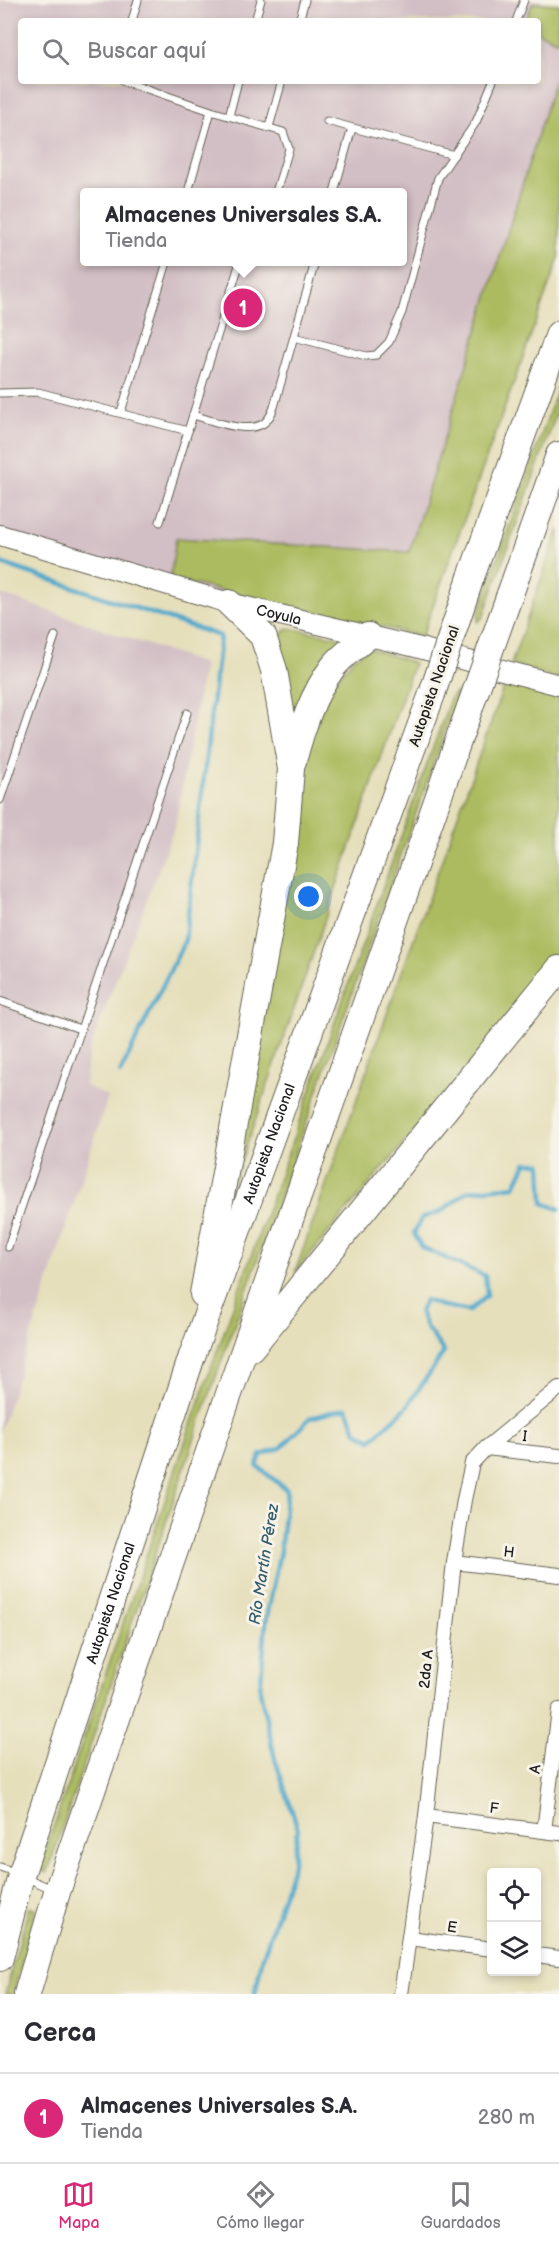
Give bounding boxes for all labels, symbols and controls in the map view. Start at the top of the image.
search box [18,18,541,84]
icon: search [39,35,72,68]
text: Buscar aquí [87,38,206,65]
popup [80,188,407,266]
text: Almacenes Universales S.A. [105,202,382,229]
text: Tienda [105,229,167,253]
pin: 1 [224,286,262,330]
street label: Coyula [254,601,303,630]
street label: Autopista Nacional [405,623,464,749]
your location [294,882,323,911]
street label: Autopista Nacional [239,1081,300,1206]
street label: I [521,1427,529,1446]
water label: Río Martín Pérez [246,1502,283,1626]
street label: Autopista Nacional [82,1540,140,1666]
street label: H [502,1542,516,1563]
street label: 2da A [415,1648,438,1690]
street label: A [526,1763,546,1775]
street label: F [488,1799,500,1818]
map controls [487,1868,541,1976]
button: locate [487,1868,541,1922]
street label: E [446,1917,458,1938]
button: layers [487,1922,541,1976]
text: Cerca [24,2018,96,2049]
text: Almacenes Universales S.A. [81,2093,357,2120]
text: 1 [39,2106,48,2130]
text: 280 m [478,2106,535,2130]
text: Tienda [81,2120,143,2144]
tab: Mapa [58,2178,100,2233]
tab: Cómo llegar [216,2178,304,2233]
tab: Guardados [421,2178,501,2233]

